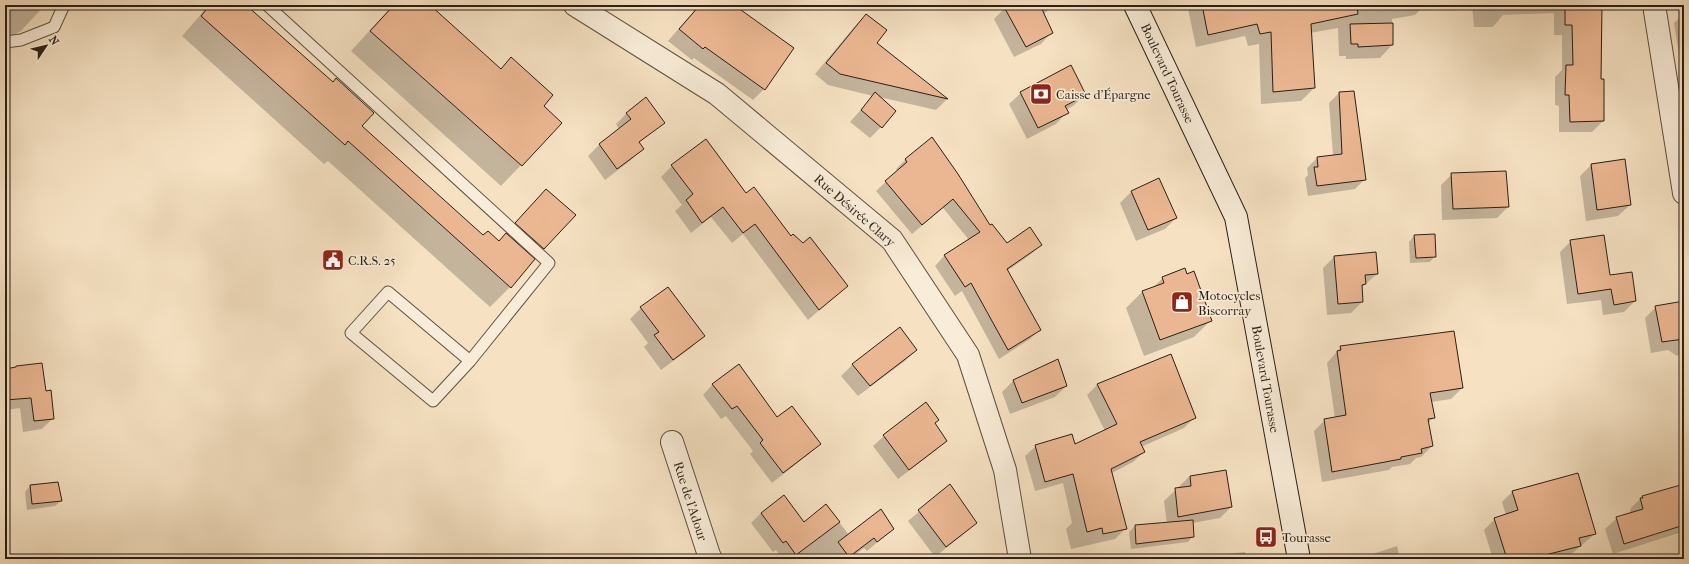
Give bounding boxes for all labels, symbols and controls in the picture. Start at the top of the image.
street label: Boulevard Tourasse [1138,21,1198,126]
north arrow [26,26,66,66]
text: N [46,33,62,48]
bank icon: Caisse d'Épargne [1028,81,1054,107]
place label: Caisse d'Épargne [1056,87,1151,102]
street label: Rue Désirée Clary [811,171,899,250]
public building icon: C.R.S. 25 [320,247,346,273]
place label: C.R.S. 25 [348,253,396,268]
place label: Motocycles Biscorray [1198,288,1260,318]
shop icon: Motocycles Biscorray [1169,289,1195,315]
street label: Boulevard Tourasse [1249,324,1282,434]
street label: Rue de l'Adour [671,460,711,543]
bus stop icon: Tourasse [1253,524,1279,550]
place label: Tourasse [1282,530,1332,545]

